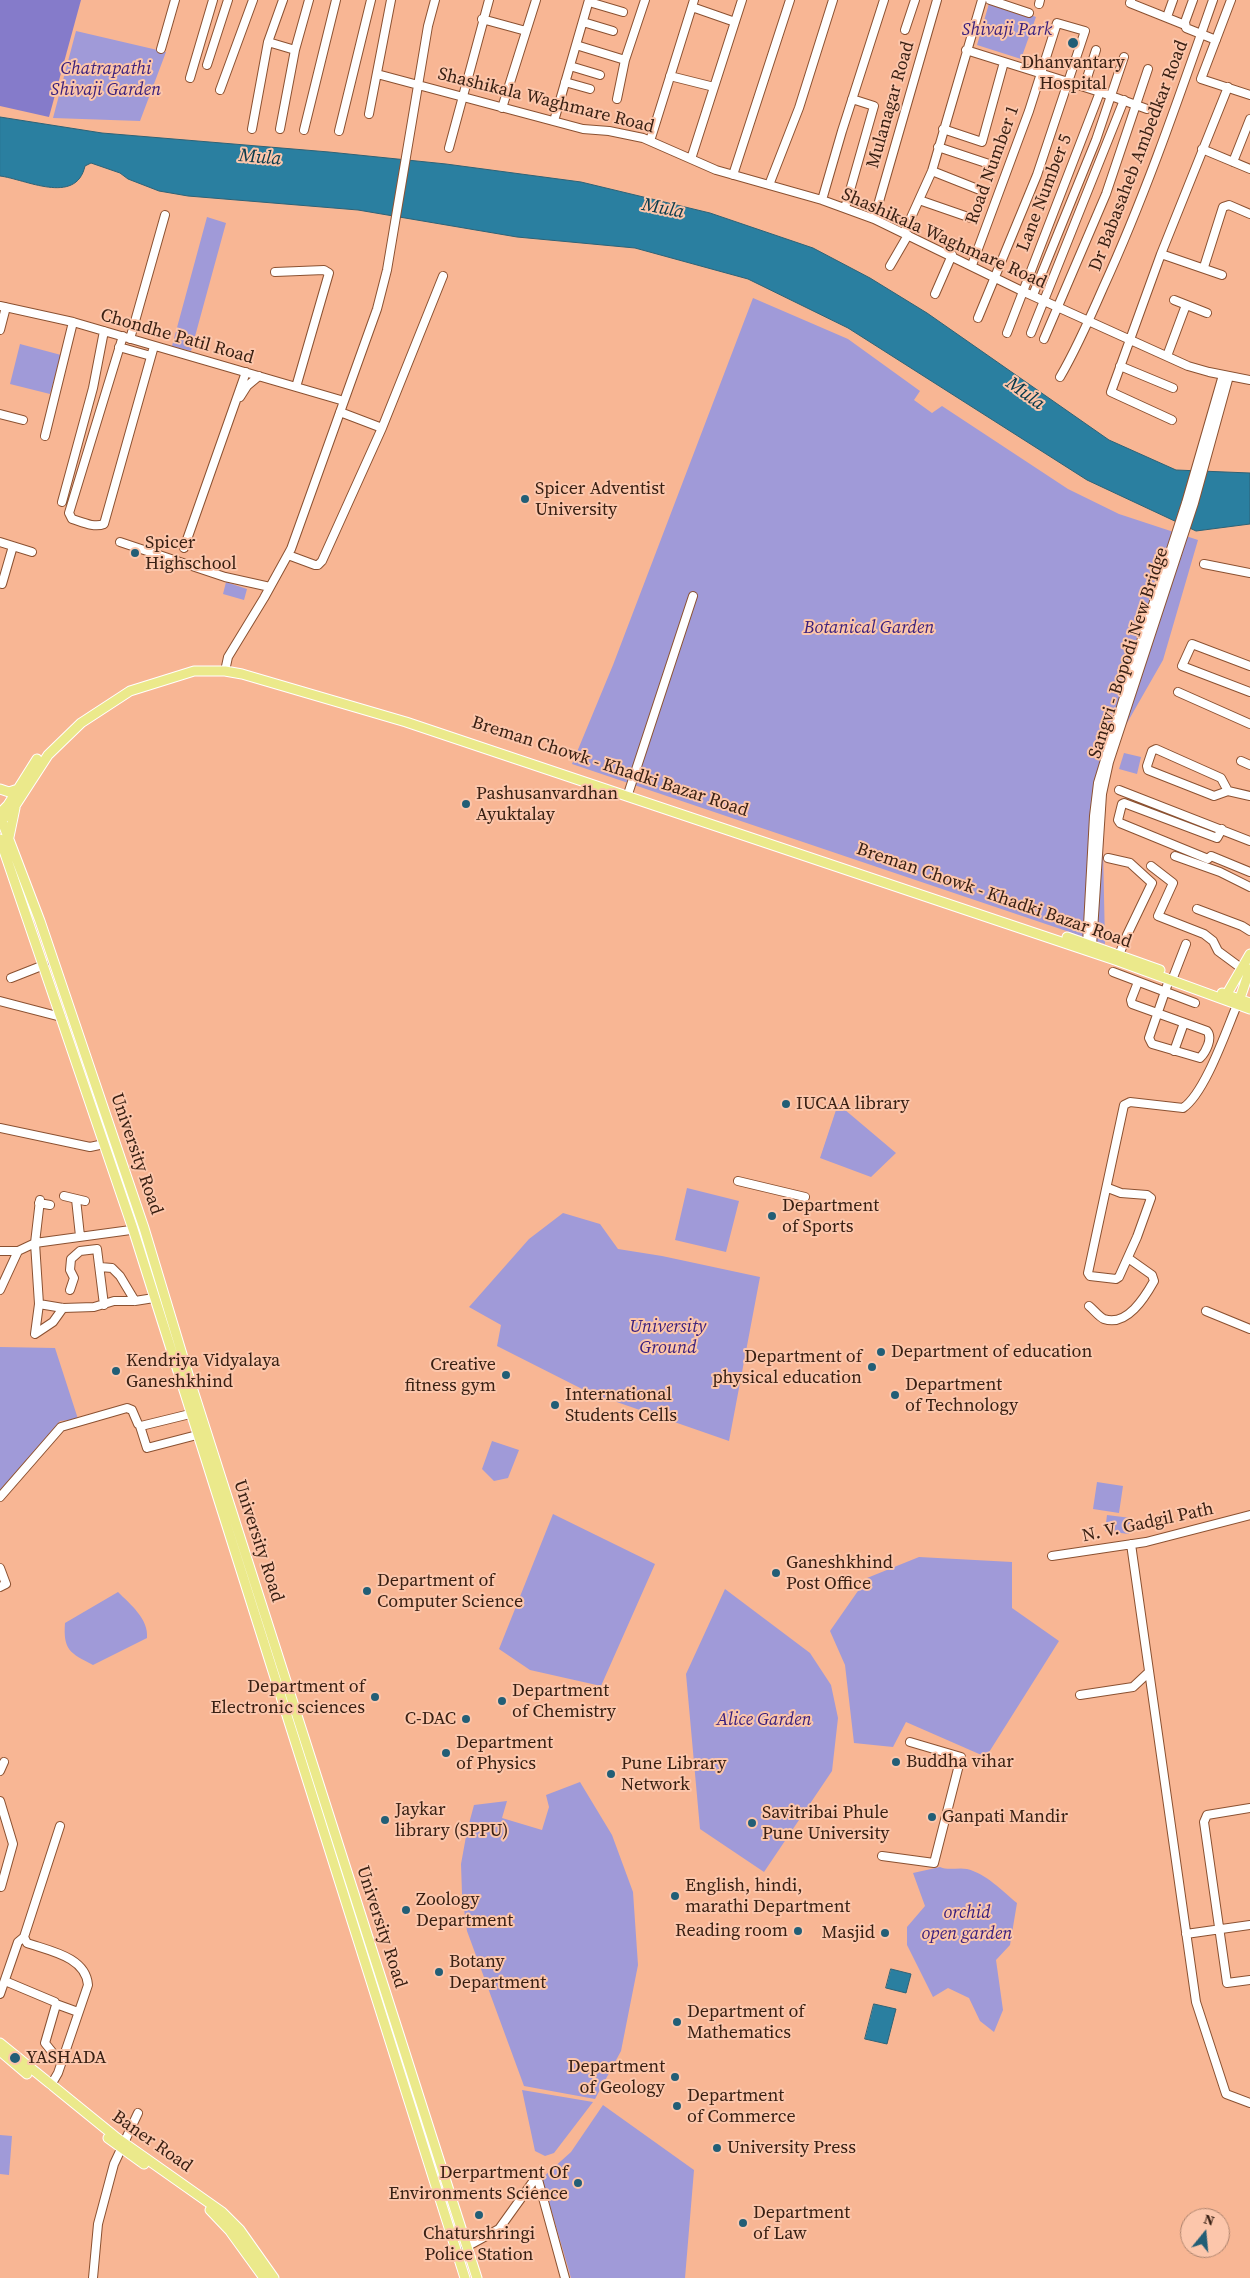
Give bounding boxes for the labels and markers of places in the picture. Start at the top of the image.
marker: Dhanvantary Hospital [1066,36,1080,50]
place label: Dhanvantary Hospital [1021,52,1125,94]
place label: Spicer Adventist University [535,478,665,520]
marker: Spicer Adventist University [519,493,531,505]
place label: Spicer Highschool [145,532,237,574]
marker: Spicer Highschool [129,547,141,559]
place label: Pashusanvardhan Ayuktalay [476,783,618,826]
marker: Pashusanvardhan Ayuktalay [460,798,472,810]
place label: IUCAA library [796,1093,909,1115]
marker: IUCAA library [780,1098,792,1110]
place label: Department of Sports [782,1195,879,1238]
marker: Department of Sports [766,1210,778,1222]
place label: Department of education [891,1341,1092,1363]
place label: Department of physical education [712,1346,862,1388]
marker: Department of education [875,1346,887,1358]
place label: Kendriya Vidyalaya Ganeshkhind [126,1350,280,1392]
place label: Creative fitness gym [404,1354,496,1396]
marker: Department of physical education [866,1361,878,1373]
marker: Kendriya Vidyalaya Ganeshkhind [110,1365,122,1377]
marker: Creative fitness gym [500,1369,512,1381]
place label: Department of Technology [905,1374,1018,1416]
place label: International Students Cells [565,1384,677,1426]
marker: Department of Technology [889,1389,901,1401]
marker: International Students Cells [549,1399,561,1411]
place label: Ganeshkhind Post Office [786,1552,893,1595]
marker: Ganeshkhind Post Office [770,1567,782,1579]
place label: Department of Computer Science [377,1570,523,1612]
marker: Department of Computer Science [361,1585,373,1597]
place label: Department of Electronic sciences [211,1676,365,1718]
place label: Department of Chemistry [512,1680,616,1722]
marker: Department of Electronic sciences [369,1691,381,1703]
marker: Department of Chemistry [496,1695,508,1707]
place label: C-DAC [405,1708,456,1730]
marker: C-DAC [460,1713,472,1725]
place label: Department of Physics [456,1732,553,1775]
marker: Department of Physics [440,1747,452,1759]
place label: Buddha vihar [906,1751,1014,1773]
place label: Pune Library Network [621,1753,726,1796]
marker: Buddha vihar [890,1756,902,1768]
marker: Pune Library Network [605,1768,617,1780]
place label: Jaykar library (SPPU) [395,1799,508,1842]
place label: Savitribai Phule Pune University [762,1802,890,1845]
place label: Ganpati Mandir [942,1806,1068,1828]
marker: Ganpati Mandir [926,1811,938,1823]
marker: Jaykar library (SPPU) [379,1814,391,1826]
marker: Savitribai Phule Pune University [746,1817,758,1829]
place label: English, hindi, marathi Department [685,1875,850,1918]
place label: Zoology Department [416,1889,513,1932]
marker: English, hindi, marathi Department [669,1890,681,1902]
marker: Zoology Department [400,1904,412,1916]
place label: Reading room [675,1920,788,1942]
place label: Masjid [822,1922,875,1944]
marker: Reading room [792,1925,804,1937]
marker: Masjid [879,1927,891,1939]
place label: Botany Department [449,1951,546,1994]
marker: Botany Department [433,1966,445,1978]
place label: Department of Mathematics [687,2001,805,2044]
marker: Department of Mathematics [671,2016,683,2028]
place label: YASHADA [26,2047,106,2069]
marker: YASHADA [8,2051,22,2065]
place label: Department of Geology [568,2056,665,2098]
marker: Department of Geology [669,2071,681,2083]
place label: Department of Commerce [687,2085,796,2128]
marker: Department of Commerce [671,2100,683,2112]
place label: University Press [727,2137,856,2159]
marker: University Press [711,2142,723,2154]
place label: Derpartment Of Environments Science [389,2162,568,2204]
marker: Derpartment Of Environments Science [572,2177,584,2189]
place label: Department of Law [753,2202,850,2244]
marker: Chaturshringi Police Station [473,2209,485,2221]
marker: Department of Law [737,2217,749,2229]
place label: Chaturshringi Police Station [423,2223,535,2266]

